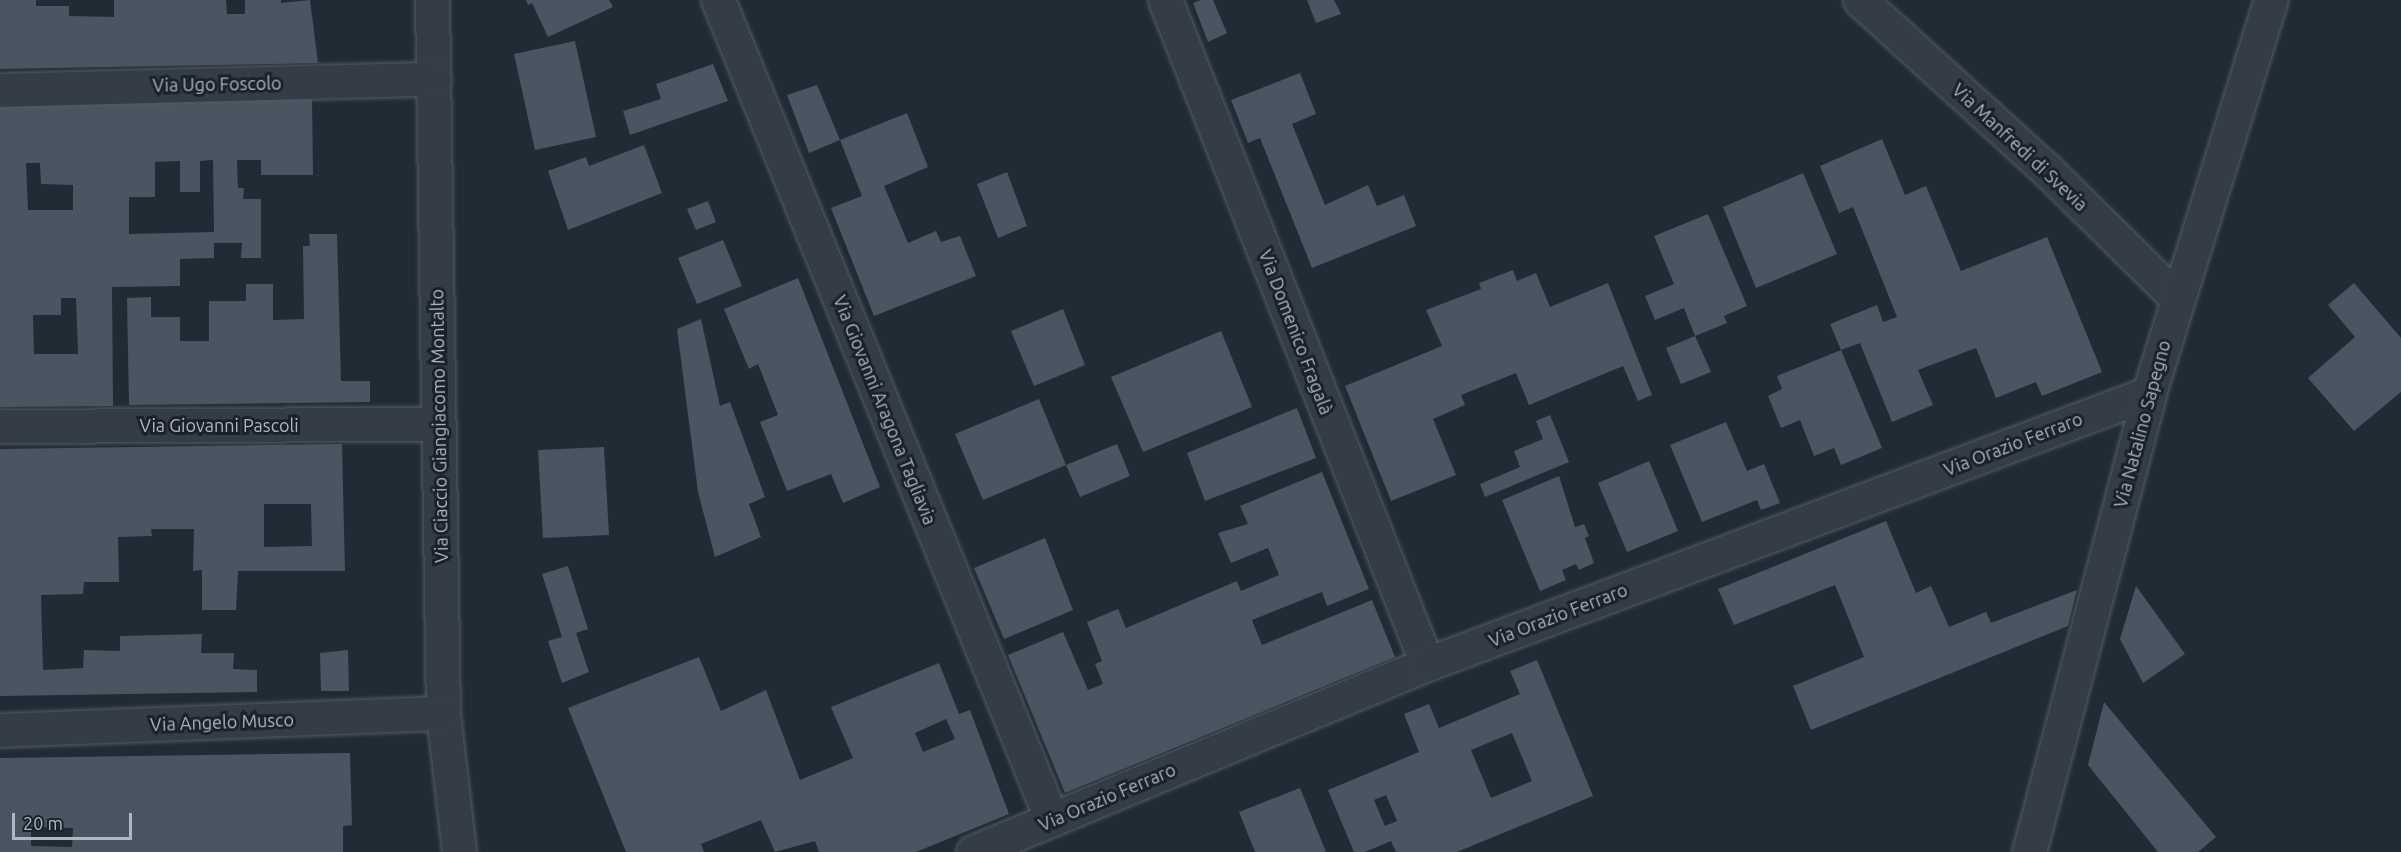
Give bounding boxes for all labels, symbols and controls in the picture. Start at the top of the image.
street label: Via Ugo Foscolo [152,72,282,96]
street label: Via Manfredi di Svevia [1948,79,2092,215]
street label: Via Domenico Fragalà [1255,246,1337,418]
street label: Via Ciaccio Giangiacomo Montalto [426,289,452,563]
street label: Via Giovanni Aragona Tagliavia [829,292,941,528]
street label: Via Natalino Sapegno [2109,338,2175,510]
street label: Via Orazio Ferraro [1941,408,2085,480]
street label: Via Giovanni Pascoli [139,414,299,436]
street label: Via Orazio Ferraro [1486,579,1630,651]
street label: Via Angelo Musco [150,709,294,735]
street label: Via Orazio Ferraro [1035,758,1179,836]
scale bar [15,801,135,839]
text: 20 m [23,813,63,833]

